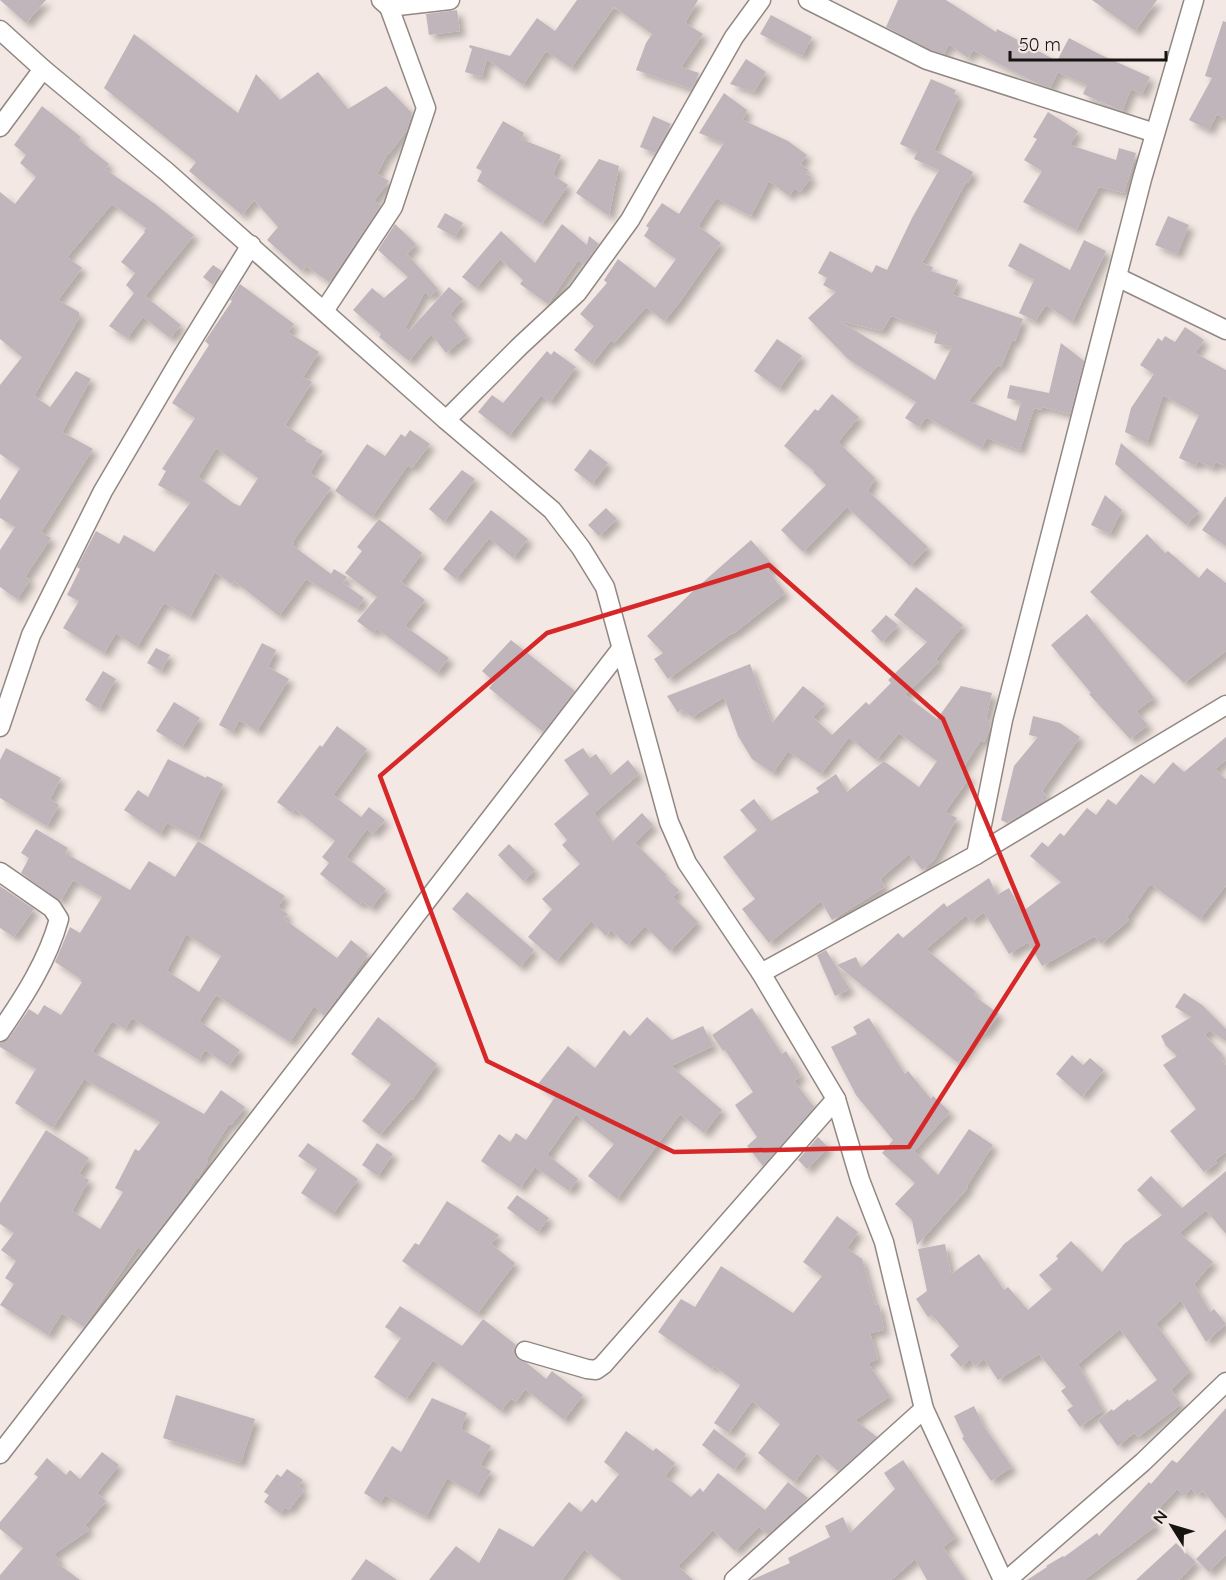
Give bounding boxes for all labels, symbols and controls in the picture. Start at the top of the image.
scale bar [1010,24,1166,62]
text: 50 m [1019,33,1061,56]
north arrow [1142,1496,1202,1556]
text: N [1148,1506,1172,1528]

